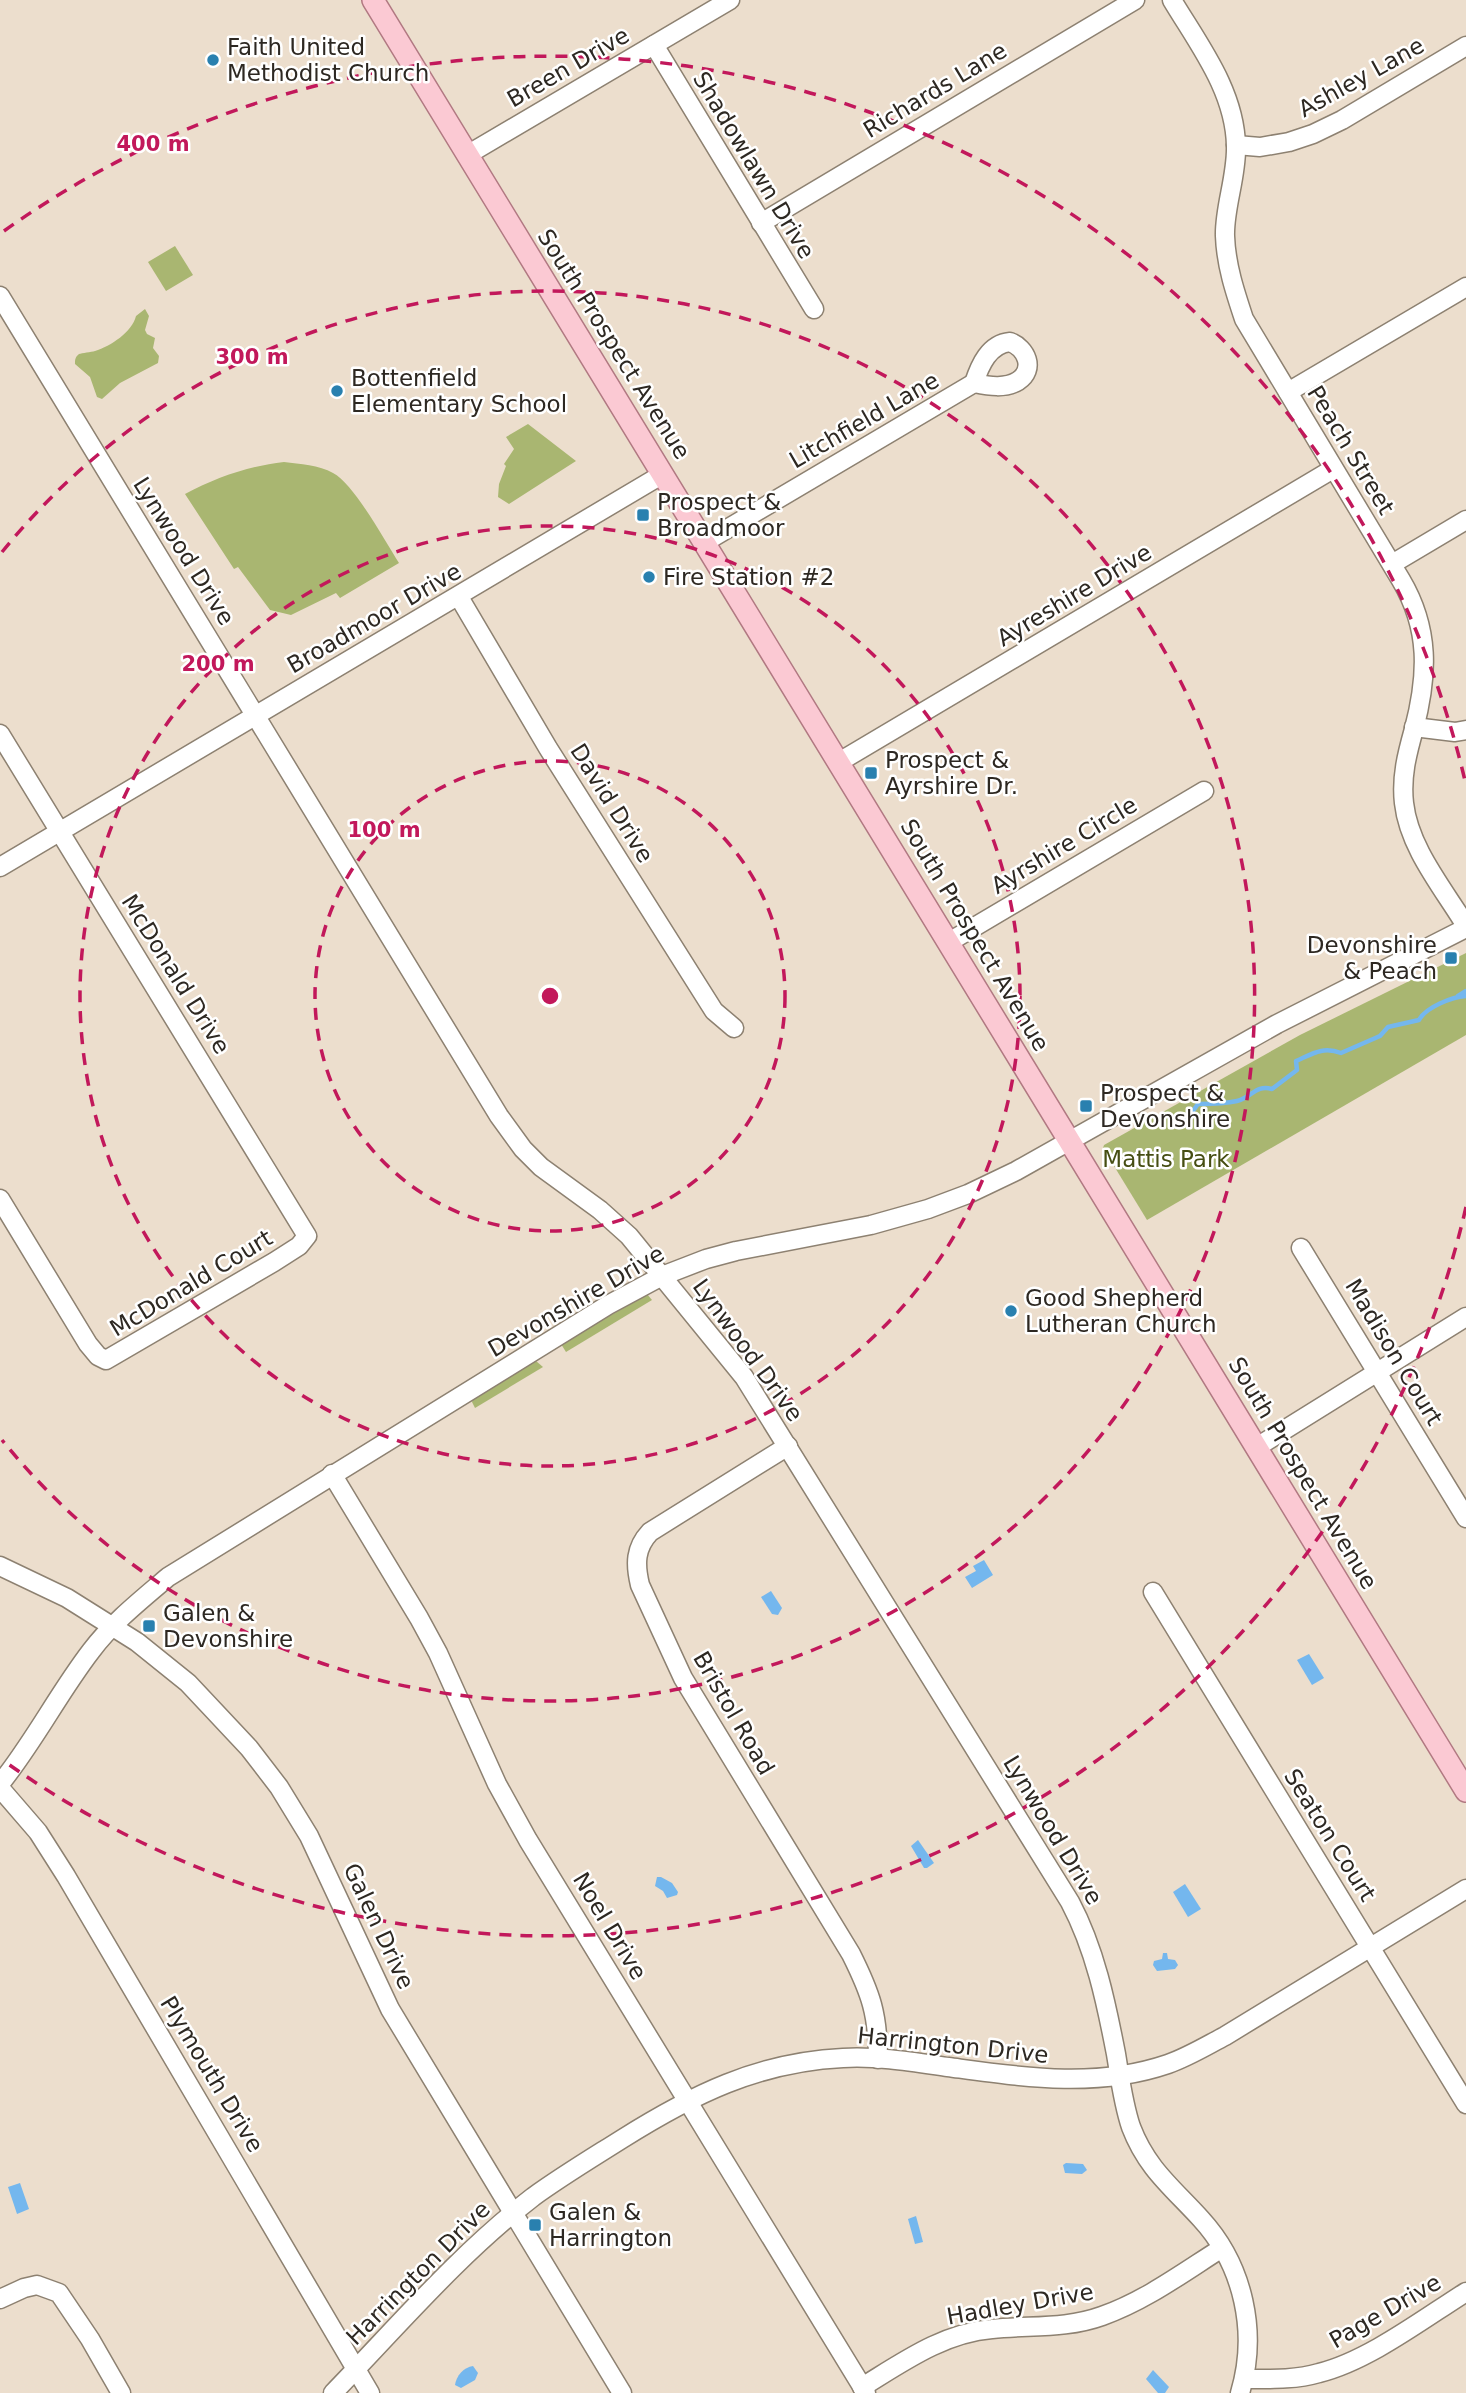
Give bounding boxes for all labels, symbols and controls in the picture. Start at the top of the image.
street label: Breen Drive [503,22,633,112]
street label: Ashley Lane [1294,32,1428,122]
place label: Faith United Methodist Church [227,34,429,86]
street label: Richards Lane [859,37,1011,143]
marker: Faith United Methodist Church [205,52,221,68]
street label: Shadowlawn Drive [688,67,820,263]
text: 400 m [116,132,190,156]
street label: South Prospect Avenue [533,224,695,464]
text: 300 m [215,345,289,369]
place label: Bottenfield Elementary School [351,365,567,417]
street label: Litchfield Lane [785,367,943,473]
street label: Peach Street [1302,381,1400,519]
marker: Bottenfield Elementary School [329,383,345,399]
street label: Lynwood Drive [128,472,240,630]
place label: Prospect & Broadmoor [657,489,785,541]
marker: Prospect & Broadmoor [635,507,651,523]
street label: Ayreshire Drive [992,539,1156,651]
street label: Broadmoor Drive [283,558,465,678]
place label: Fire Station #2 [663,564,834,590]
marker: Fire Station #2 [641,569,657,585]
text: 200 m [181,652,255,676]
street label: David Drive [565,739,659,867]
place label: Prospect & Ayrshire Dr. [885,747,1018,799]
marker: Prospect & Ayrshire Dr. [863,765,879,781]
street label: Ayrshire Circle [987,791,1141,899]
street label: South Prospect Avenue [895,814,1055,1056]
text: 100 m [347,818,421,842]
street label: McDonald Drive [117,890,235,1058]
place label: Devonshire & Peach [1307,932,1437,984]
marker: Devonshire & Peach [1443,950,1459,966]
centre of rings [538,984,562,1008]
place label: Prospect & Devonshire [1100,1080,1230,1132]
marker: Prospect & Devonshire [1078,1098,1094,1114]
park label: Mattis Park [1102,1146,1230,1172]
street label: McDonald Court [105,1224,277,1342]
street label: Devonshire Drive [483,1240,669,1362]
street label: Lynwood Drive [688,1274,808,1426]
street label: Madison Court [1340,1274,1448,1430]
place label: Good Shepherd Lutheran Church [1025,1285,1217,1337]
marker: Good Shepherd Lutheran Church [1003,1303,1019,1319]
street label: South Prospect Avenue [1223,1352,1383,1594]
place label: Galen & Devonshire [163,1600,293,1652]
marker: Galen & Devonshire [141,1618,157,1634]
street label: Bristol Road [688,1647,780,1779]
street label: Lynwood Drive [998,1751,1108,1909]
street label: Seaton Court [1279,1764,1381,1906]
street label: Galen Drive [339,1859,419,1993]
street label: Noel Drive [568,1868,652,1984]
street label: Plymouth Drive [155,1991,269,2157]
street label: Harrington Drive [856,2022,1050,2068]
street label: Harrington Drive [341,2196,495,2350]
place label: Galen & Harrington [549,2199,672,2251]
marker: Galen & Harrington [527,2217,543,2233]
street label: Page Drive [1325,2269,1445,2353]
street label: Hadley Drive [944,2278,1096,2330]

